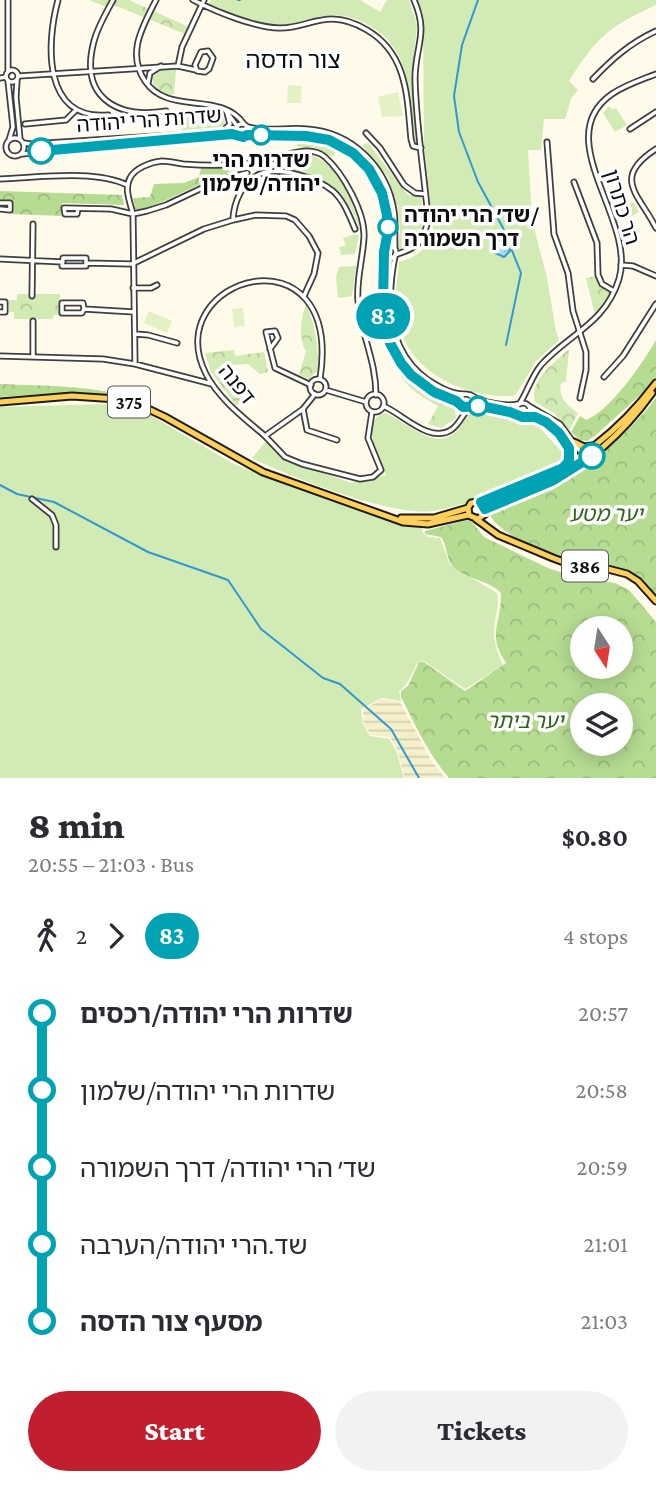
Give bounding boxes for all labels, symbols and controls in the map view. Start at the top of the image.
district label: צור הדסה [245,46,341,73]
street label: שדרות הרי יהודה [76,103,222,137]
marker: שדרות הרי יהודה/שלמון [251,125,271,145]
unlabelled marker [28,138,54,164]
place label: שדרות הרי יהודה/שלמון [202,148,320,196]
street label: הר כתרון [599,166,645,248]
place label: שד׳ הרי יהודה/ דרך השמורה [404,203,539,251]
marker: שד׳ הרי יהודה/ דרך השמורה [378,217,398,237]
line badge: 83 [352,293,414,339]
text: 83 [370,302,396,329]
street label: דפנה [214,359,260,409]
road number: 375 [108,386,150,418]
unlabelled marker [468,396,488,416]
unlabelled marker [579,443,605,469]
park label: יער מטע [569,502,644,526]
road number: 386 [562,551,608,582]
north arrow [570,616,634,679]
map controls [570,616,633,756]
button: layers [570,693,633,756]
park label: יער ביתר [487,709,565,733]
text: 8 min [28,804,125,846]
text: $0.80 [562,823,628,852]
text: 20:55 – 21:03 · Bus [28,851,194,877]
icon: walk [28,917,66,955]
icon: forward [97,917,135,955]
text: 83 [159,922,185,949]
text: 2 [76,923,87,949]
text: 4 stops [563,923,628,949]
text: שדרות הרי יהודה/רכסים [80,1000,353,1029]
text: 20:57 [578,1000,628,1026]
text: שדרות הרי יהודה/שלמון [80,1077,335,1106]
text: 20:58 [576,1077,628,1103]
text: שד׳ הרי יהודה/ דרך השמורה [80,1154,376,1183]
text: 20:59 [577,1154,628,1180]
text: שד.הרי יהודה/הערבה [80,1231,307,1260]
text: 21:01 [584,1231,628,1257]
text: מסעף צור הדסה [80,1308,262,1337]
text: 21:03 [580,1308,628,1334]
button: Start [28,1391,321,1471]
button: Tickets [335,1391,628,1471]

